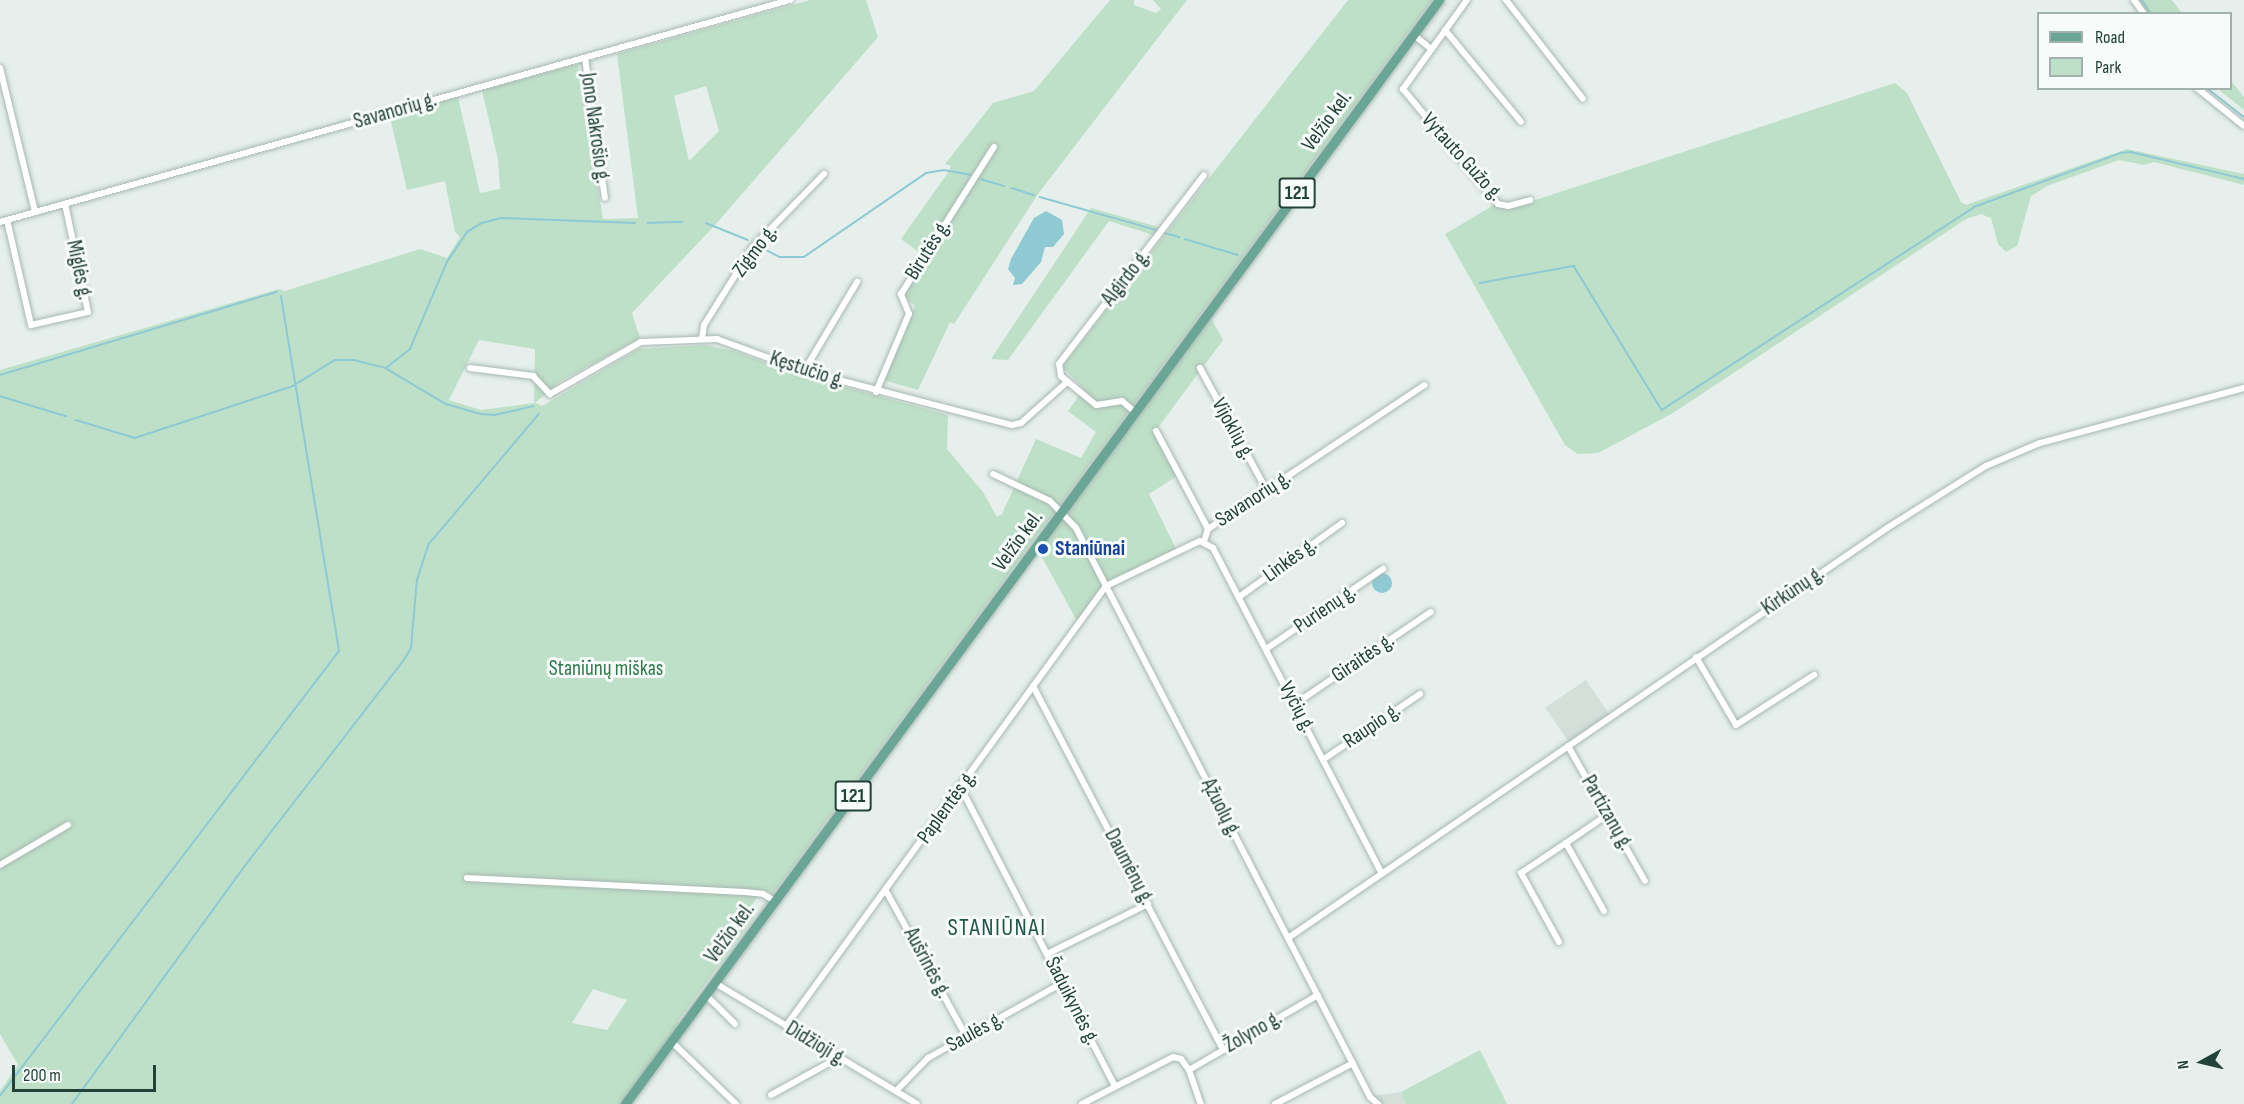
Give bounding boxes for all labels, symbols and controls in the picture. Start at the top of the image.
legend [2037,12,2232,90]
text: Road [2095,27,2125,48]
text: Park [2095,57,2121,78]
street label: Jono Nakrošio g. [575,71,615,185]
street label: Velžio kel. [1297,86,1357,156]
street label: Savanorių g. [351,87,439,135]
street label: Vytauto Gužo g. [1416,108,1508,206]
road number: 121 [1278,176,1316,210]
street label: Birutės g. [900,215,956,285]
street label: Zigmo g. [727,220,783,282]
street label: Miglės g. [60,238,98,302]
street label: Algirdo g. [1096,245,1156,311]
street label: Kęstučio g. [766,346,848,394]
street label: Vijoklių g. [1206,394,1260,464]
street label: Savanorių g. [1211,465,1295,533]
street label: Velžio kel. [988,506,1048,576]
street label: Linkės g. [1258,532,1322,588]
place label: Staniūnai [1055,536,1125,562]
marker: Staniūnai [1036,542,1050,556]
street label: Kirkūnų g. [1757,561,1829,621]
street label: Purienų g. [1289,579,1361,639]
street label: Giraitės g. [1327,628,1399,688]
park label: Staniūnų miškas [549,656,663,682]
street label: Vyčių g. [1273,677,1321,737]
street label: Raupio g. [1339,698,1405,754]
street label: Paplentės g. [912,765,982,849]
street label: Partizanų g. [1576,771,1638,855]
street label: Ąžuolų g. [1196,774,1246,842]
road number: 121 [834,779,872,813]
street label: Daumėnų g. [1099,825,1159,909]
street label: Velžio kel. [700,898,760,968]
district label: STANIŪNAI [948,914,1046,942]
street label: Aušrinės g. [898,924,956,1002]
street label: Šaduikynės g. [1039,953,1105,1049]
street label: Žolyno g. [1220,1005,1286,1059]
street label: Saulės g. [942,1006,1008,1058]
street label: Didžioji g. [781,1016,851,1072]
north arrow [2172,1032,2232,1092]
scale bar [15,1053,159,1091]
text: N [2174,1059,2194,1070]
text: 200 m [23,1065,61,1086]

